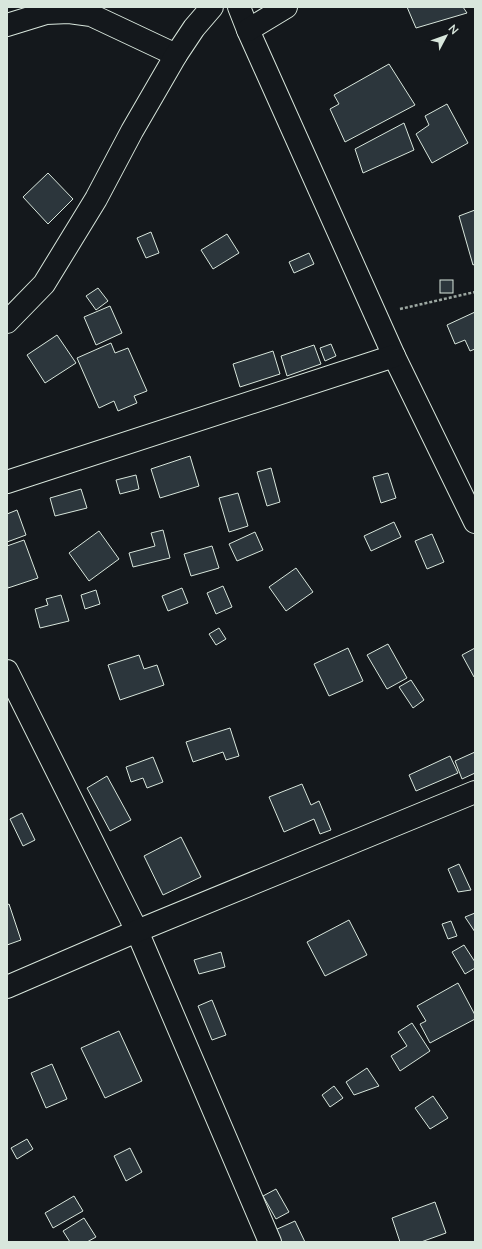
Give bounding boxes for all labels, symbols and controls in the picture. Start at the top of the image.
north arrow [426,16,466,56]
text: N [446,22,462,37]

